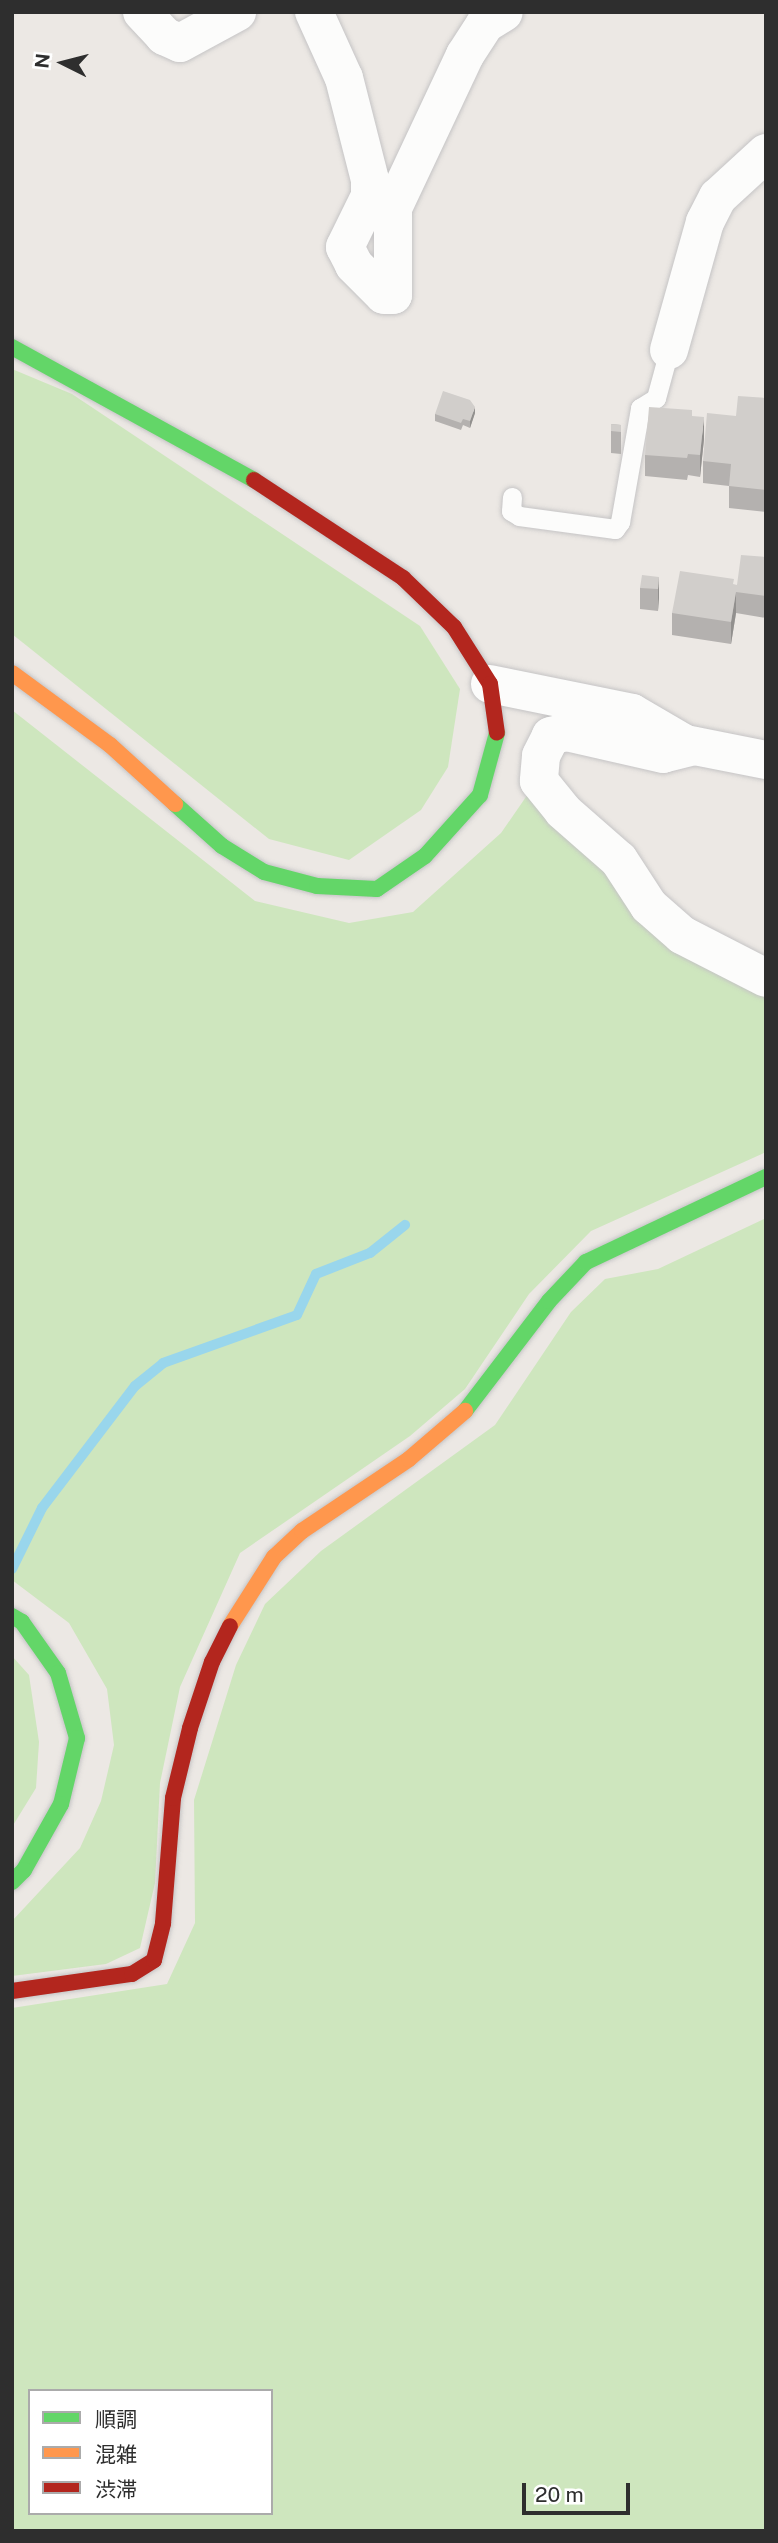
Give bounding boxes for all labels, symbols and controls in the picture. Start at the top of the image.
north arrow [28,28,98,98]
text: N [30,52,54,69]
legend [28,2389,273,2515]
text: 順調 [95,2407,137,2432]
text: 混雑 [95,2442,137,2467]
scale bar [526,2470,634,2514]
text: 渋滞 [95,2477,137,2502]
text: 20 m [535,2482,584,2507]

